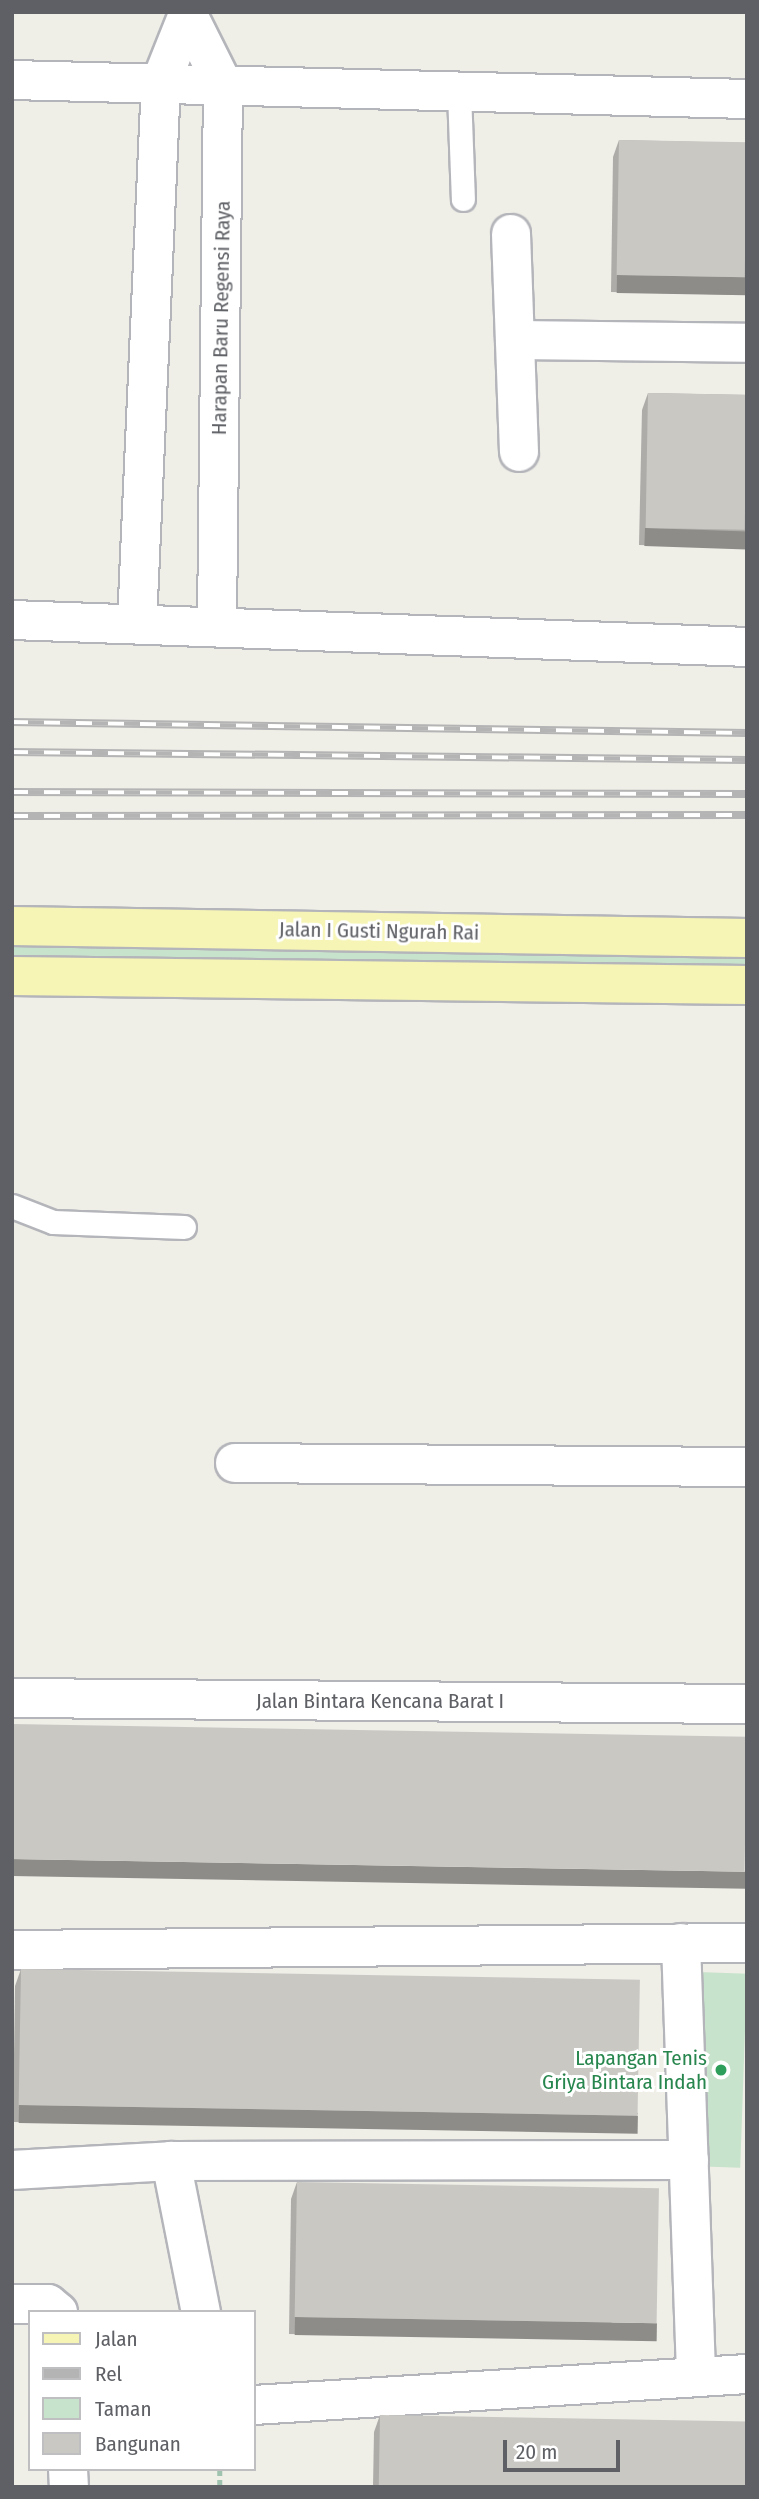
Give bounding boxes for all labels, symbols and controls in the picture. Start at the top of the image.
street label: Harapan Baru Regensi Raya [206,201,236,435]
street label: Jalan I Gusti Ngurah Rai [279,917,479,945]
street label: Jalan Bintara Kencana Barat I [256,1688,504,1714]
place label: Lapangan Tenis Griya Bintara Indah [542,2045,707,2095]
marker: Lapangan Tenis Griya Bintara Indah [713,2062,729,2078]
legend [28,2310,256,2471]
text: Jalan [95,2326,138,2352]
text: Rel [95,2361,122,2387]
text: Taman [95,2396,151,2422]
scale bar [507,2426,624,2470]
text: Bangunan [95,2431,181,2457]
text: 20 m [516,2439,557,2465]

